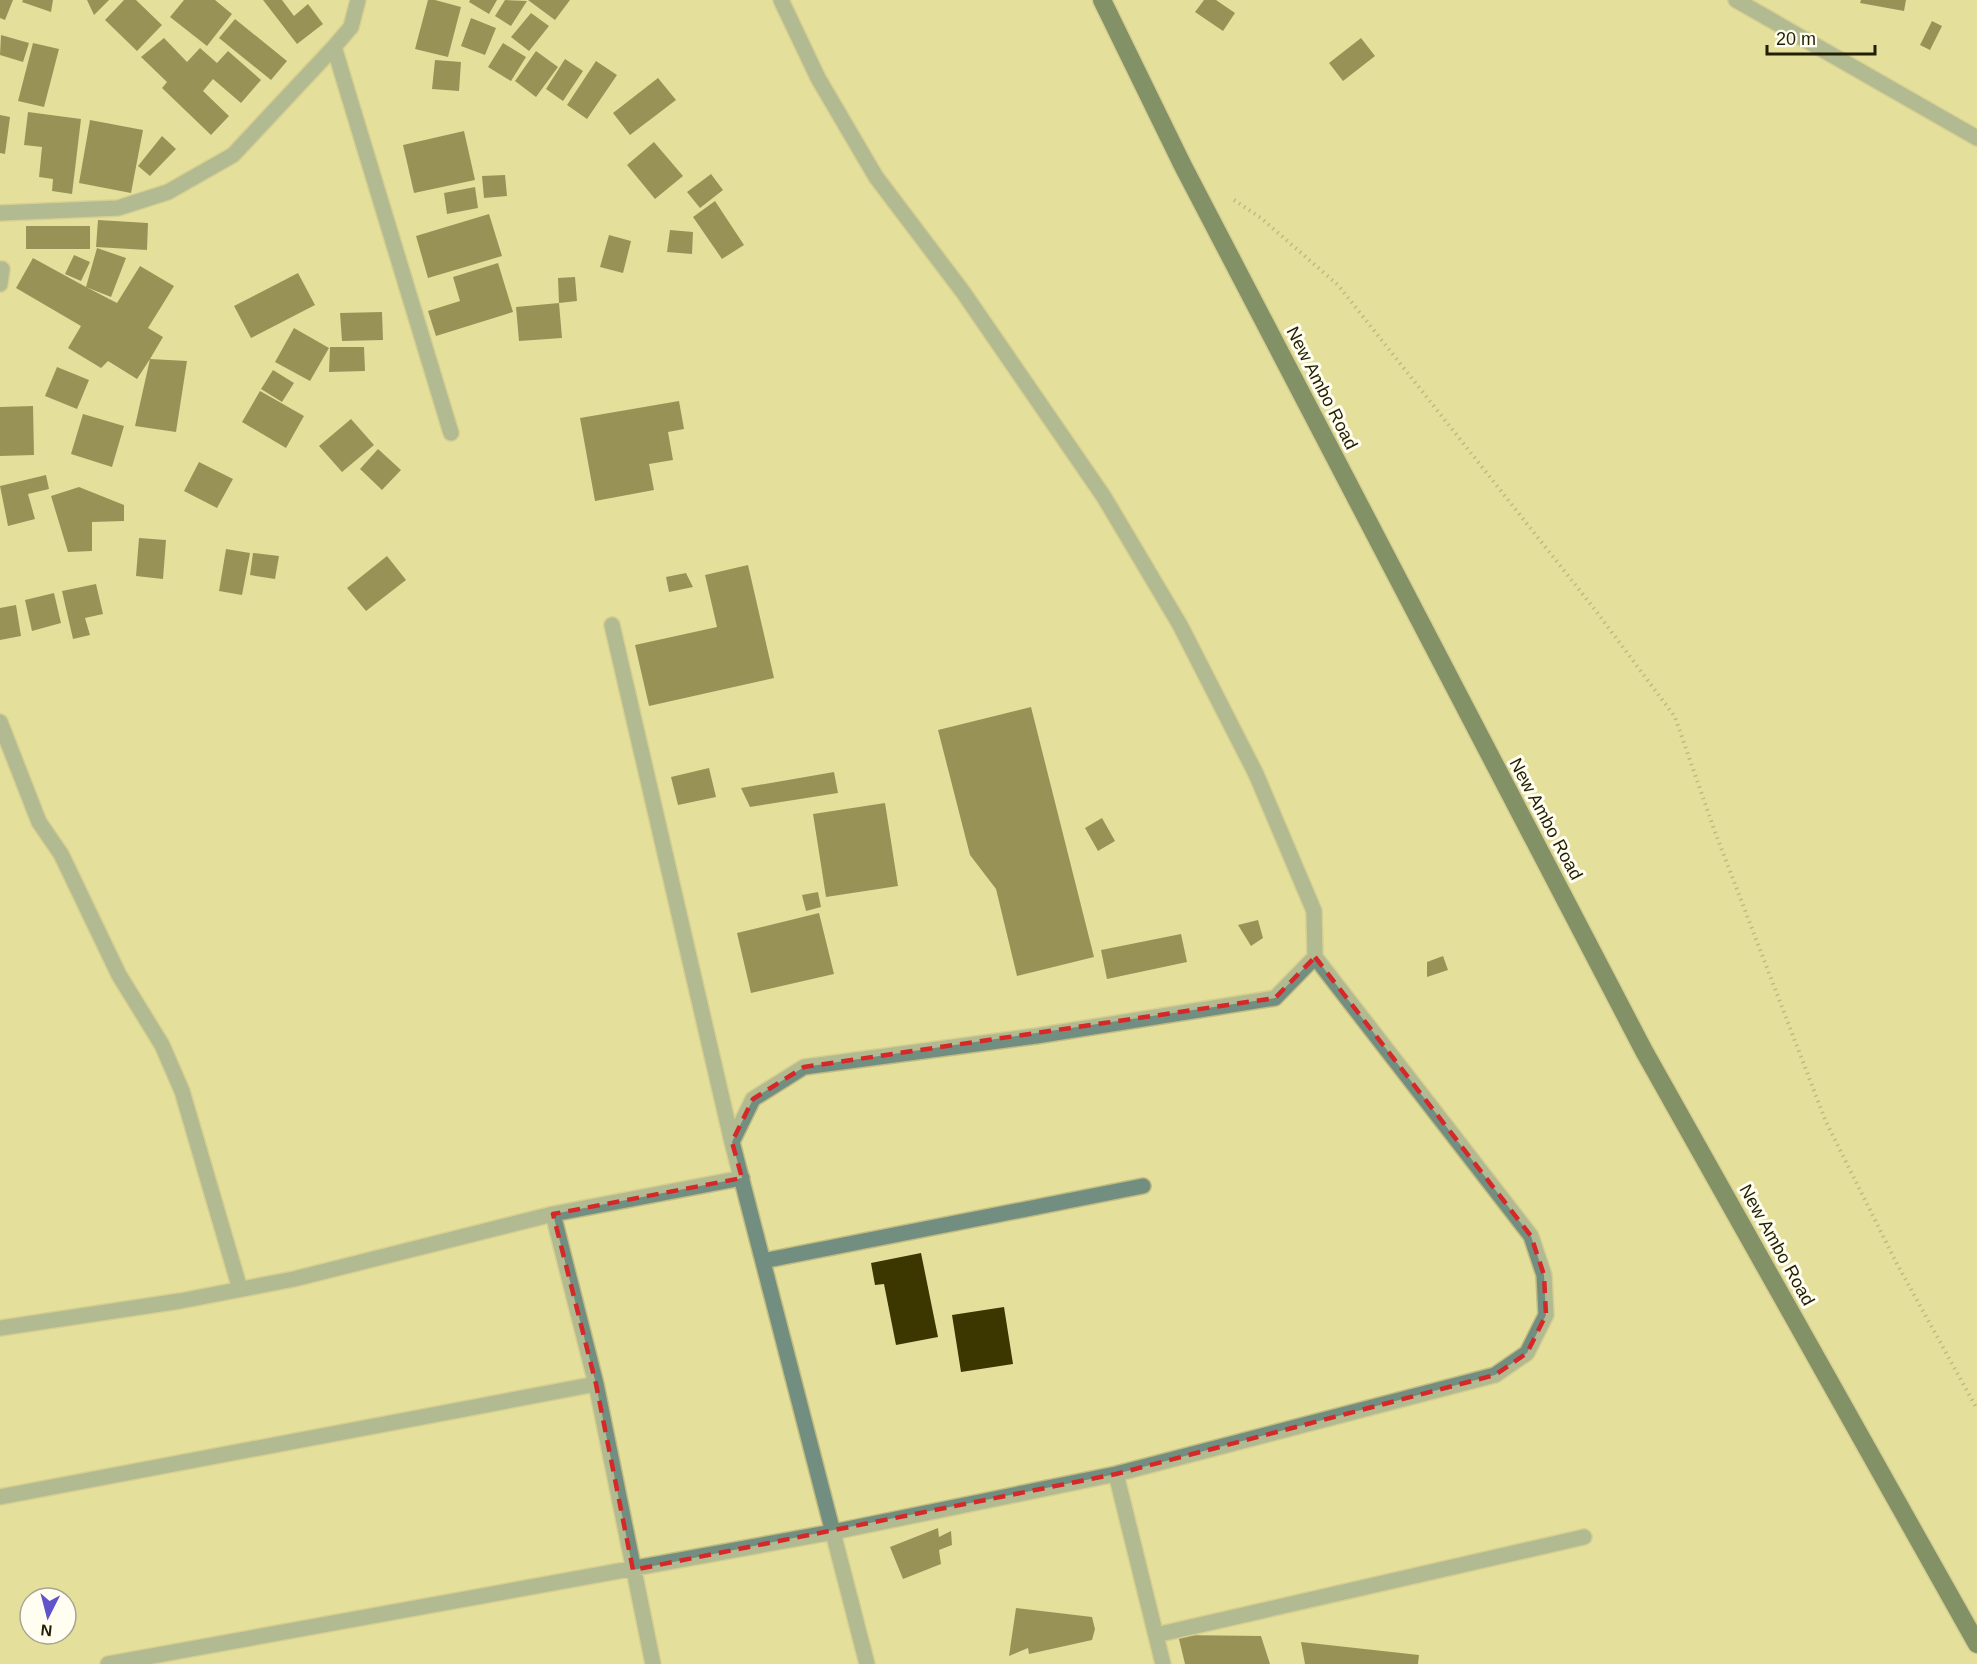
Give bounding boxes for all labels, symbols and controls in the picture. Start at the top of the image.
scale bar [1767,18,1875,56]
text: 20 m [1776,29,1816,49]
street label: New Ambo Road [1282,323,1362,453]
street label: New Ambo Road [1505,755,1587,883]
street label: New Ambo Road [1736,1181,1818,1309]
north arrow [18,1586,78,1646]
text: N [40,1621,53,1639]

